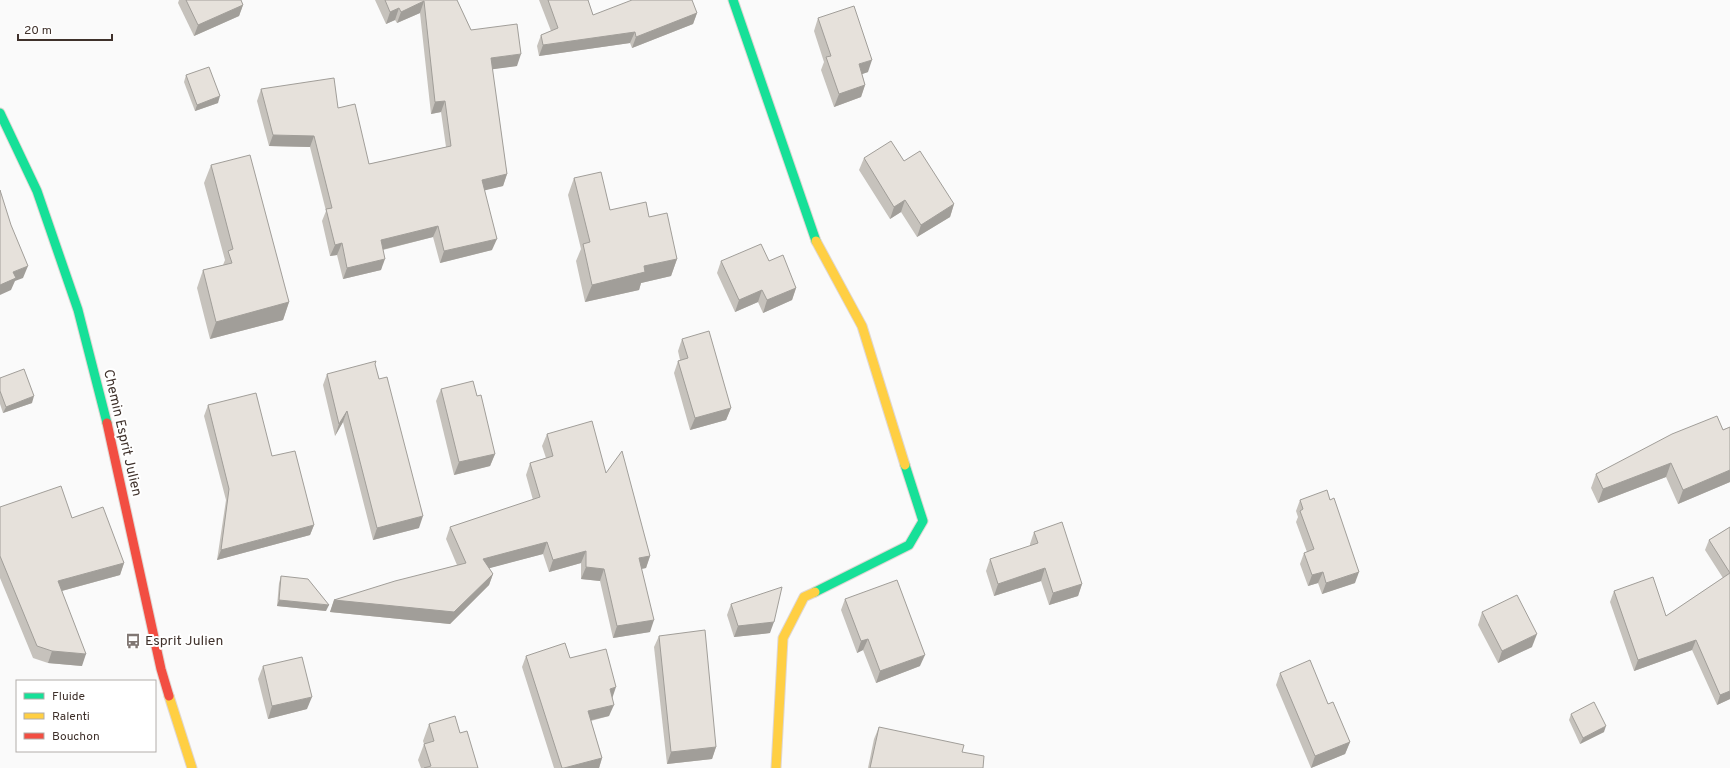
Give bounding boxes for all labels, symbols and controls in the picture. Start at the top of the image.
scale bar [18,16,112,42]
text: 20 m [24,23,52,39]
street label: Chemin Esprit Julien [99,368,145,498]
bus stop icon: Esprit Julien [124,632,142,650]
place label: Esprit Julien [145,633,223,650]
legend [16,680,156,752]
text: Fluide [52,689,85,705]
text: Ralenti [52,709,90,725]
text: Bouchon [52,729,100,745]

